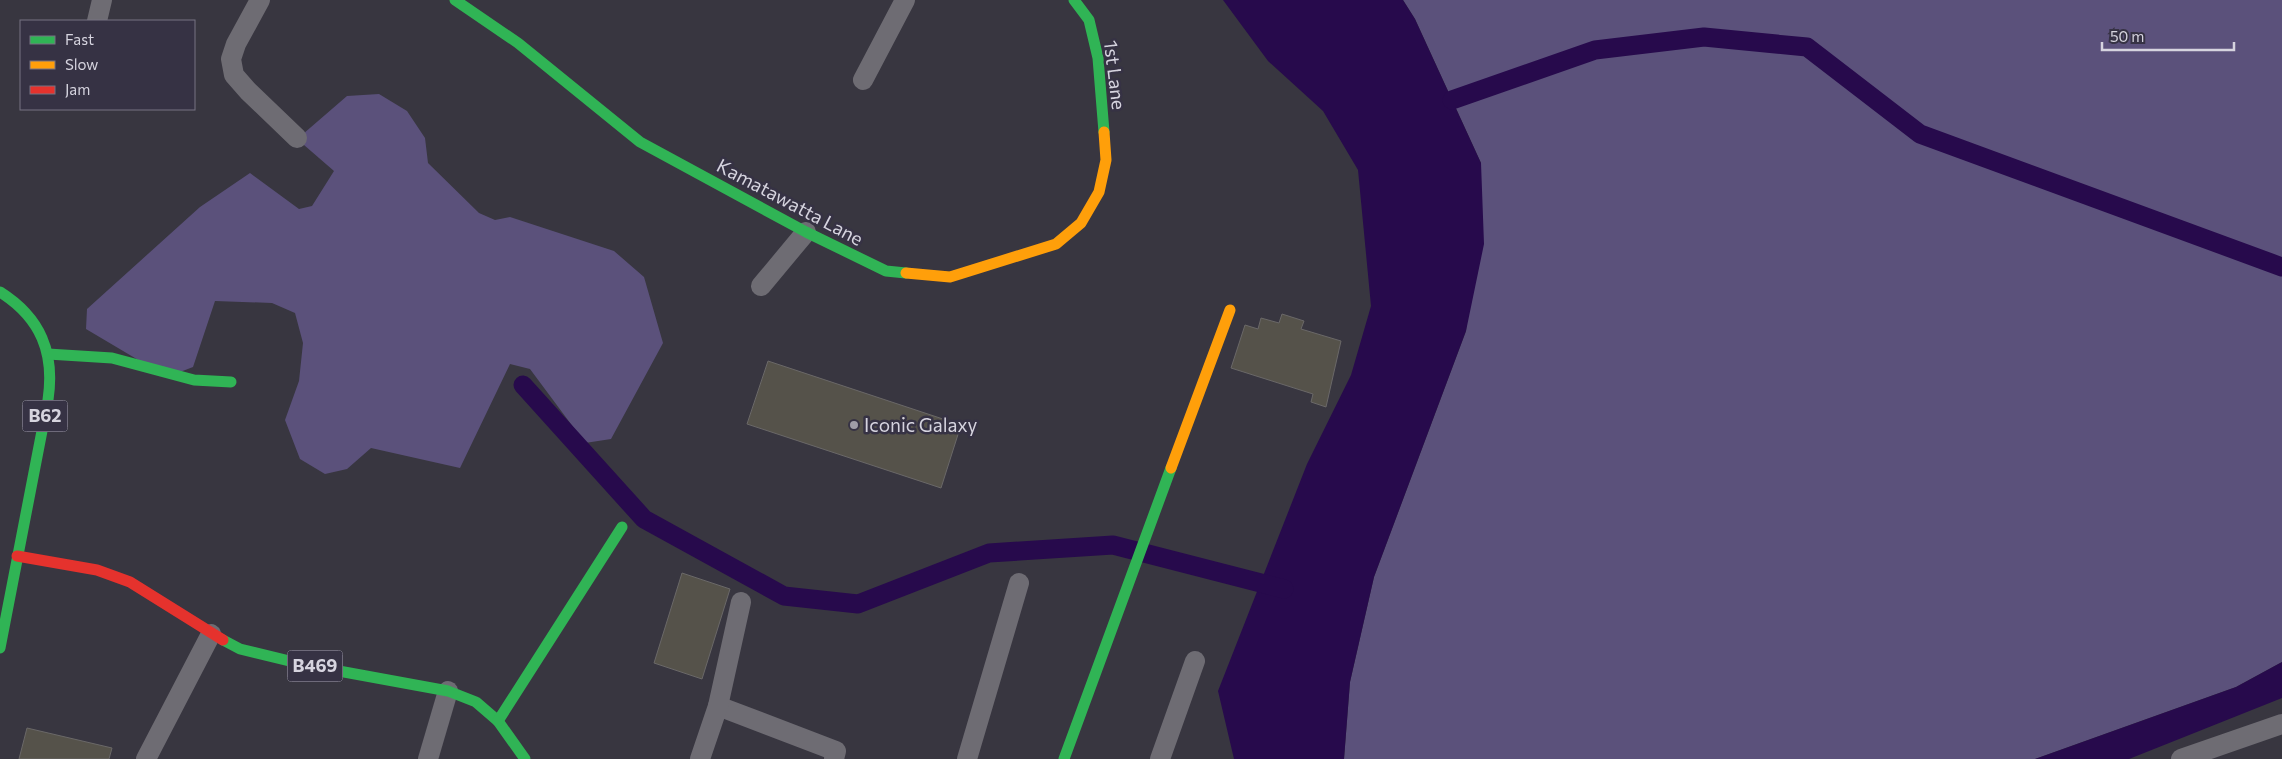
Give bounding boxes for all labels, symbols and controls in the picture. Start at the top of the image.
legend [20,20,195,110]
scale bar [2102,20,2234,52]
text: 50 m [2110,27,2144,45]
text: Fast [65,30,94,48]
street label: 1st Lane [1100,39,1131,111]
text: Slow [65,55,98,73]
text: Jam [65,80,90,98]
street label: Kamatawatta Lane [713,153,867,250]
road number: B62 [22,401,68,432]
place label: Iconic Galaxy [864,413,978,436]
marker: Iconic Galaxy [848,419,860,431]
road number: B469 [288,650,342,681]

